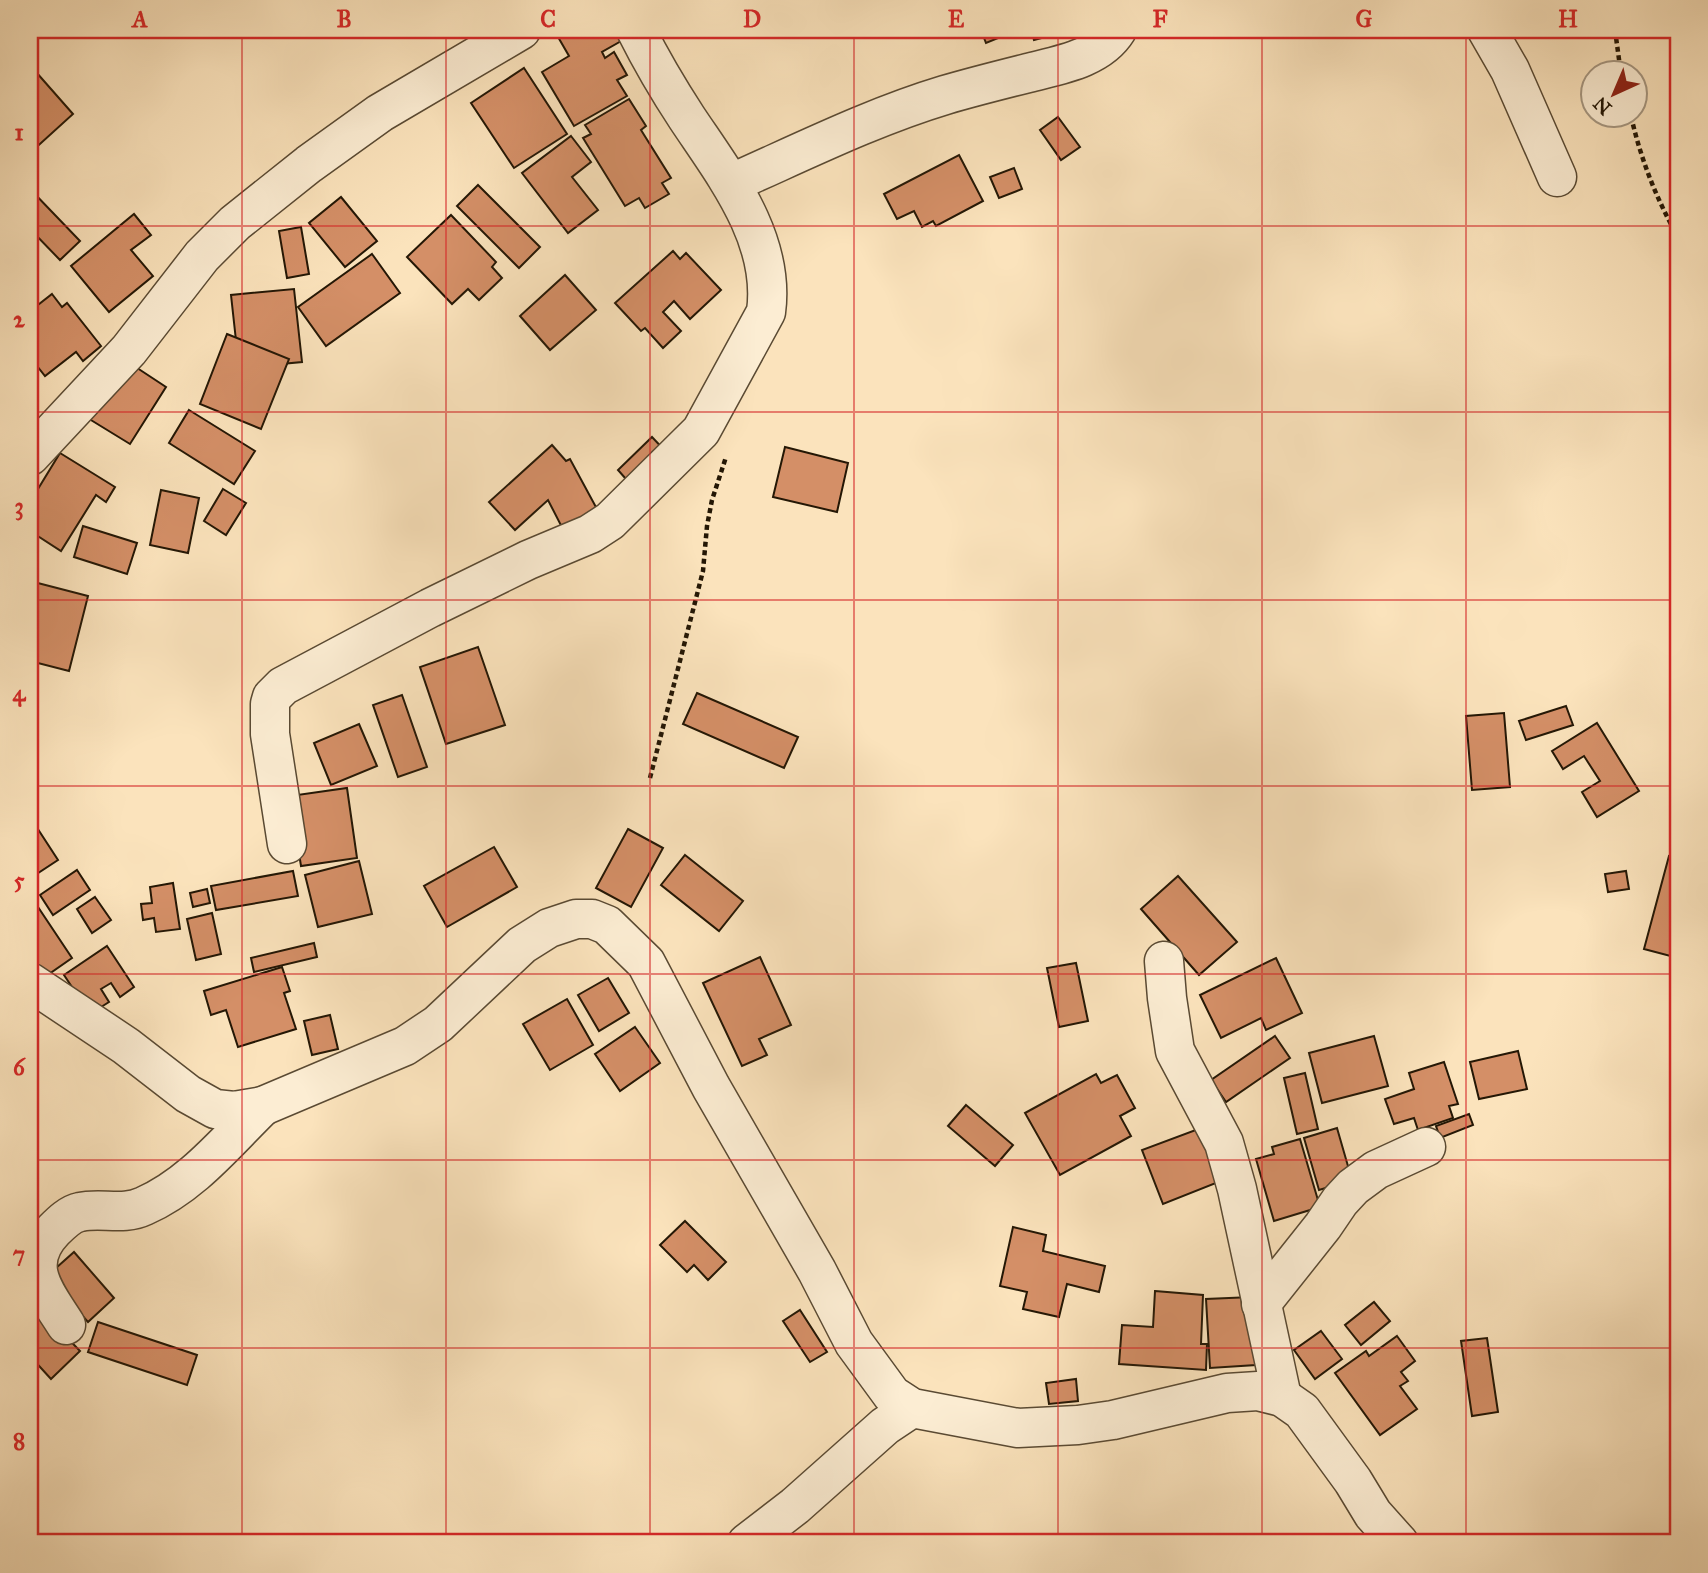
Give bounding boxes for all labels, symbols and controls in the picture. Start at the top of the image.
text: A [130,5,148,33]
text: B [336,5,352,33]
text: C [540,5,556,33]
text: D [743,5,761,33]
text: E [948,5,965,33]
text: F [1152,5,1168,33]
text: G [1356,5,1373,33]
text: H [1558,5,1578,33]
north arrow [1578,60,1648,130]
text: N [1589,92,1616,120]
text: 1 [14,118,24,146]
text: 2 [13,305,25,333]
text: 3 [14,492,24,521]
text: 4 [13,679,27,707]
text: 5 [14,866,25,894]
text: 6 [13,1053,26,1081]
text: 7 [13,1240,25,1268]
text: 8 [13,1427,25,1455]

